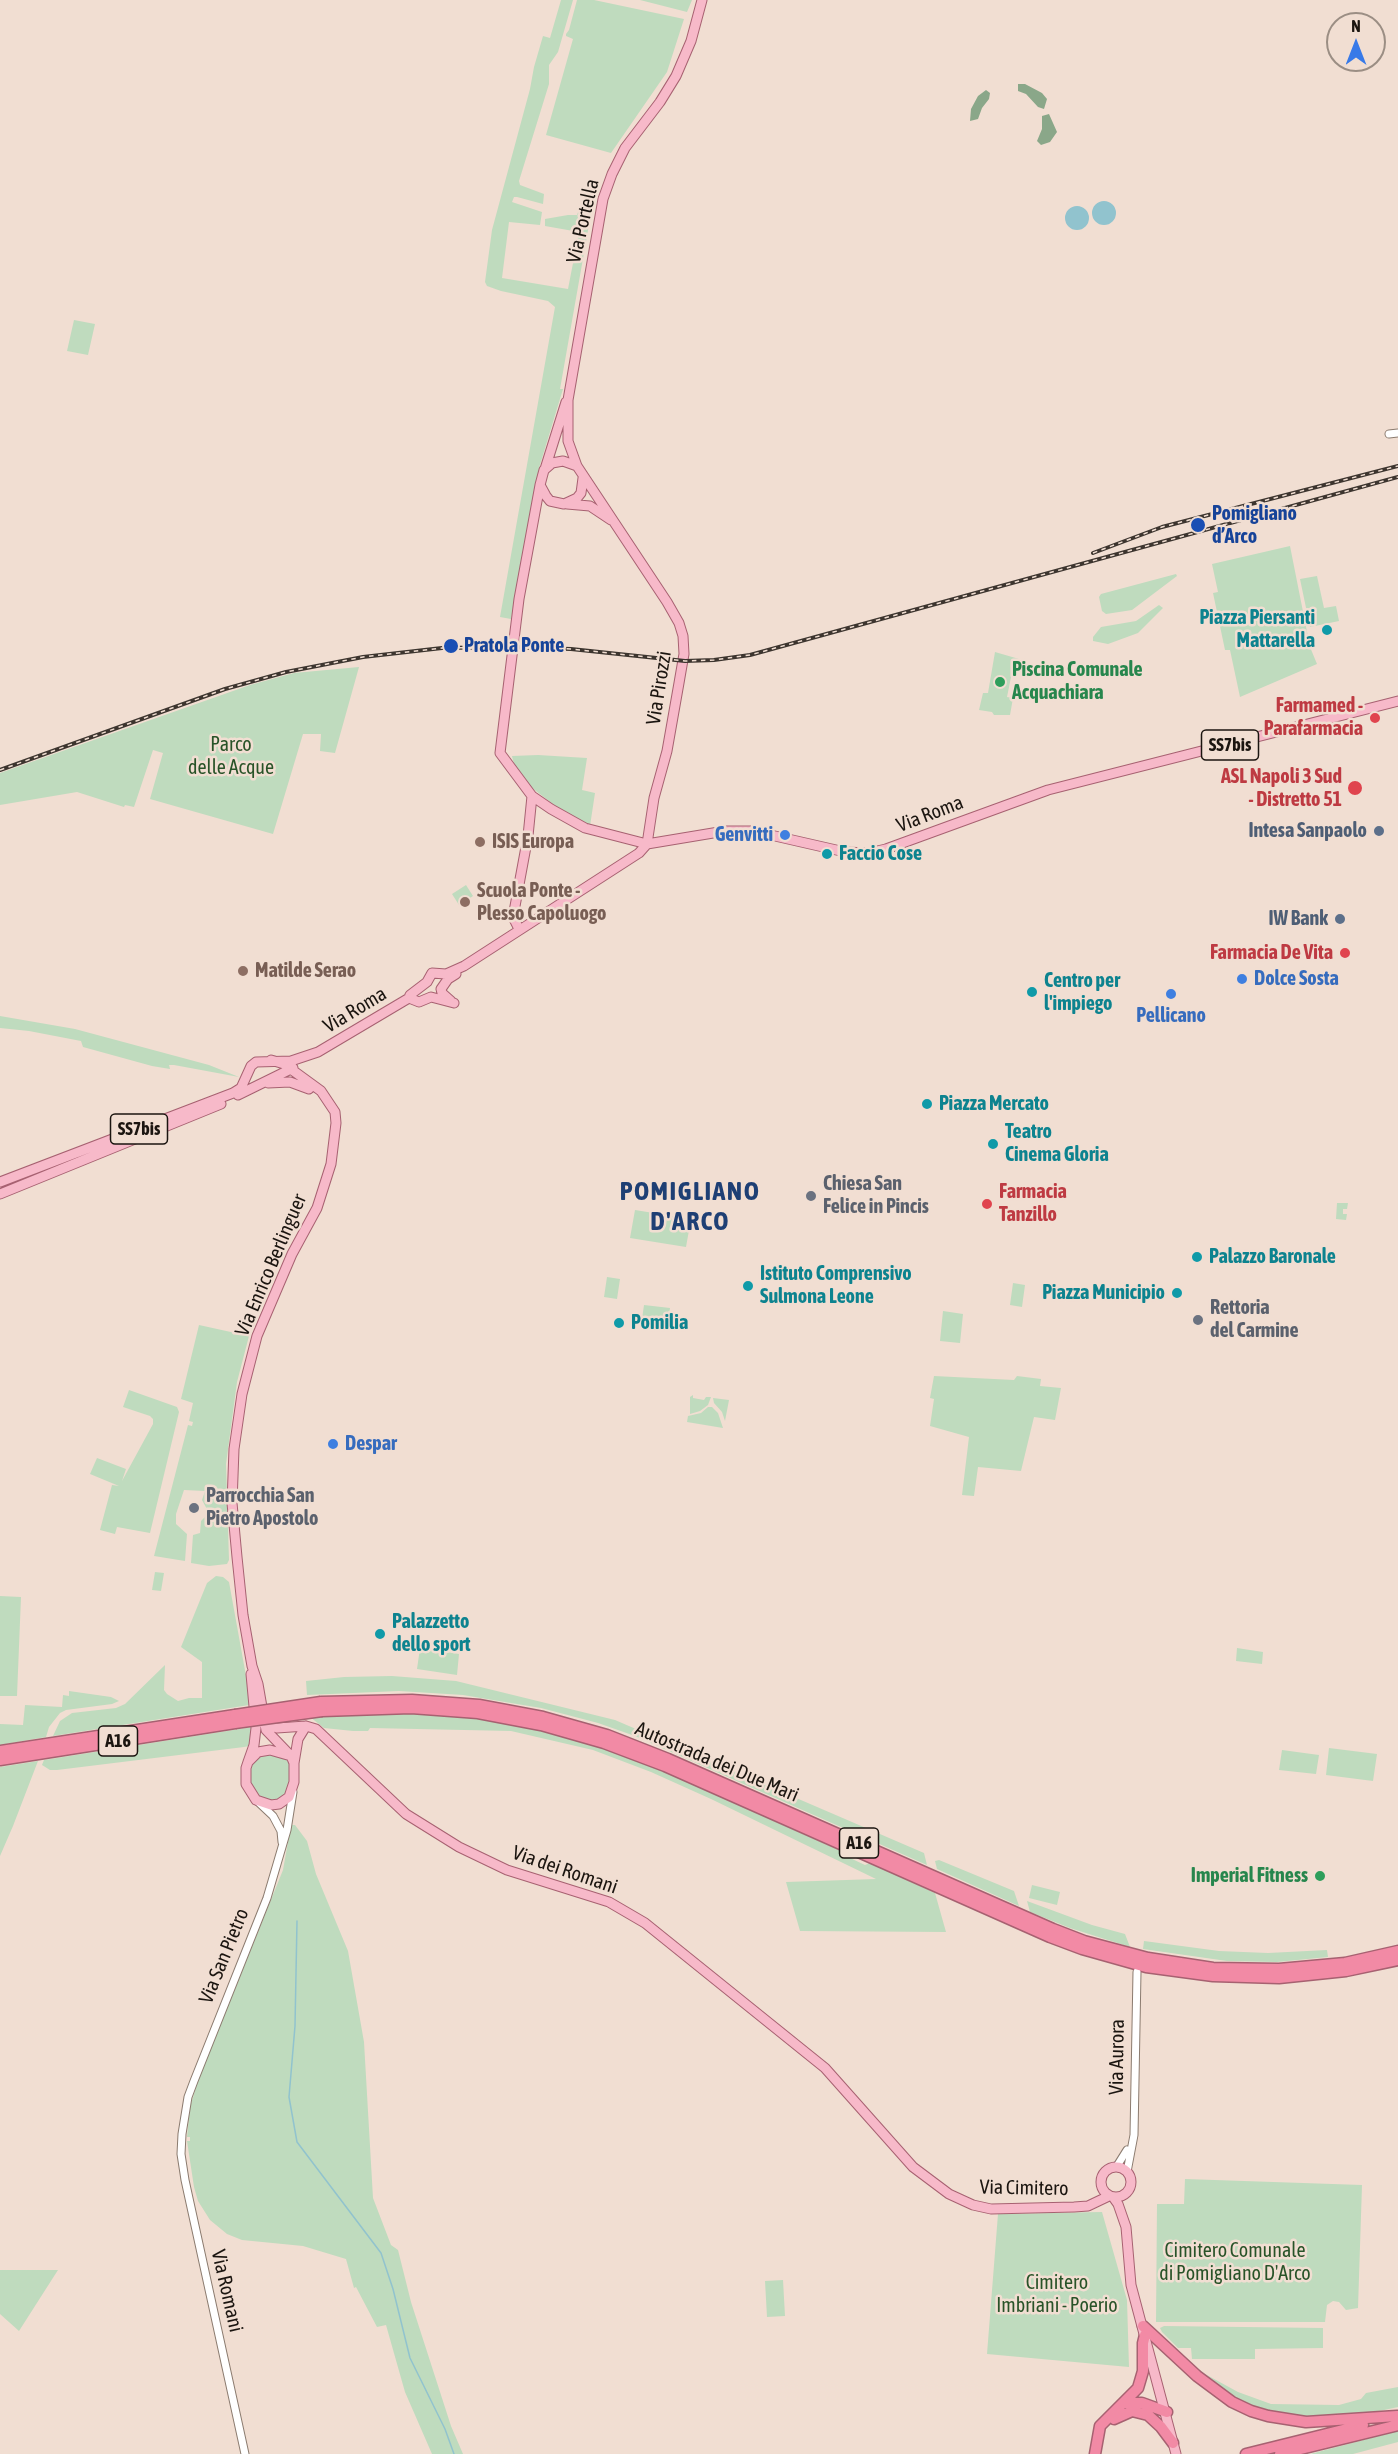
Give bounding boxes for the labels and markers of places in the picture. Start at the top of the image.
place label: Pomigliano d’Arco [1212,502,1297,549]
marker: Pomigliano d’Arco [1189,516,1207,534]
place label: Piazza Piersanti Mattarella [1199,606,1315,653]
marker: Piazza Piersanti Mattarella [1320,623,1334,637]
place label: Pratola Ponte [464,634,564,658]
marker: Pratola Ponte [442,637,460,655]
place label: Piscina Comunale Acquachiara [1012,658,1143,705]
marker: Piscina Comunale Acquachiara [993,675,1007,689]
place label: Farmamed - Parafarmacia [1264,694,1363,741]
marker: Farmamed - Parafarmacia [1368,711,1382,725]
place label: ASL Napoli 3 Sud - Distretto 51 [1221,765,1342,812]
marker: ASL Napoli 3 Sud - Distretto 51 [1346,779,1364,797]
place label: Intesa Sanpaolo [1248,819,1367,843]
place label: Genvitti [715,823,773,847]
marker: Intesa Sanpaolo [1372,824,1386,838]
marker: Genvitti [778,828,792,842]
place label: ISIS Europa [492,830,574,854]
marker: ISIS Europa [473,835,487,849]
place label: Faccio Cose [839,842,922,866]
marker: Faccio Cose [820,847,834,861]
place label: Scuola Ponte - Plesso Capoluogo [477,879,606,926]
marker: Scuola Ponte - Plesso Capoluogo [458,895,472,909]
place label: IW Bank [1268,907,1328,931]
marker: IW Bank [1333,912,1347,926]
place label: Farmacia De Vita [1210,941,1333,965]
marker: Farmacia De Vita [1338,946,1352,960]
place label: Matilde Serao [255,959,356,983]
marker: Matilde Serao [236,964,250,978]
place label: Dolce Sosta [1254,967,1339,991]
place label: Centro per l'impiego [1044,969,1120,1016]
marker: Dolce Sosta [1235,972,1249,986]
marker: Centro per l'impiego [1025,985,1039,999]
marker: Pellicano [1164,987,1178,1001]
place label: Pellicano [1136,1004,1206,1028]
place label: Piazza Mercato [939,1092,1049,1116]
marker: Piazza Mercato [920,1097,934,1111]
place label: Teatro Cinema Gloria [1005,1120,1109,1167]
marker: Teatro Cinema Gloria [986,1137,1000,1151]
place label: Chiesa San Felice in Pincis [823,1172,929,1219]
place label: Farmacia Tanzillo [999,1180,1067,1227]
marker: Chiesa San Felice in Pincis [804,1189,818,1203]
marker: Farmacia Tanzillo [980,1197,994,1211]
place label: Palazzo Baronale [1209,1245,1336,1269]
marker: Palazzo Baronale [1190,1250,1204,1264]
place label: Istituto Comprensivo Sulmona Leone [760,1262,912,1309]
marker: Istituto Comprensivo Sulmona Leone [741,1279,755,1293]
place label: Piazza Municipio [1042,1281,1165,1305]
marker: Piazza Municipio [1170,1286,1184,1300]
place label: Rettoria del Carmine [1210,1296,1299,1343]
place label: Pomilia [631,1311,688,1335]
marker: Rettoria del Carmine [1191,1313,1205,1327]
marker: Pomilia [612,1316,626,1330]
place label: Despar [345,1432,397,1456]
marker: Despar [326,1437,340,1451]
place label: Parrocchia San Pietro Apostolo [206,1484,318,1531]
marker: Parrocchia San Pietro Apostolo [187,1501,201,1515]
place label: Palazzetto dello sport [392,1610,470,1657]
marker: Palazzetto dello sport [373,1627,387,1641]
place label: Imperial Fitness [1191,1864,1308,1888]
marker: Imperial Fitness [1313,1869,1327,1883]

